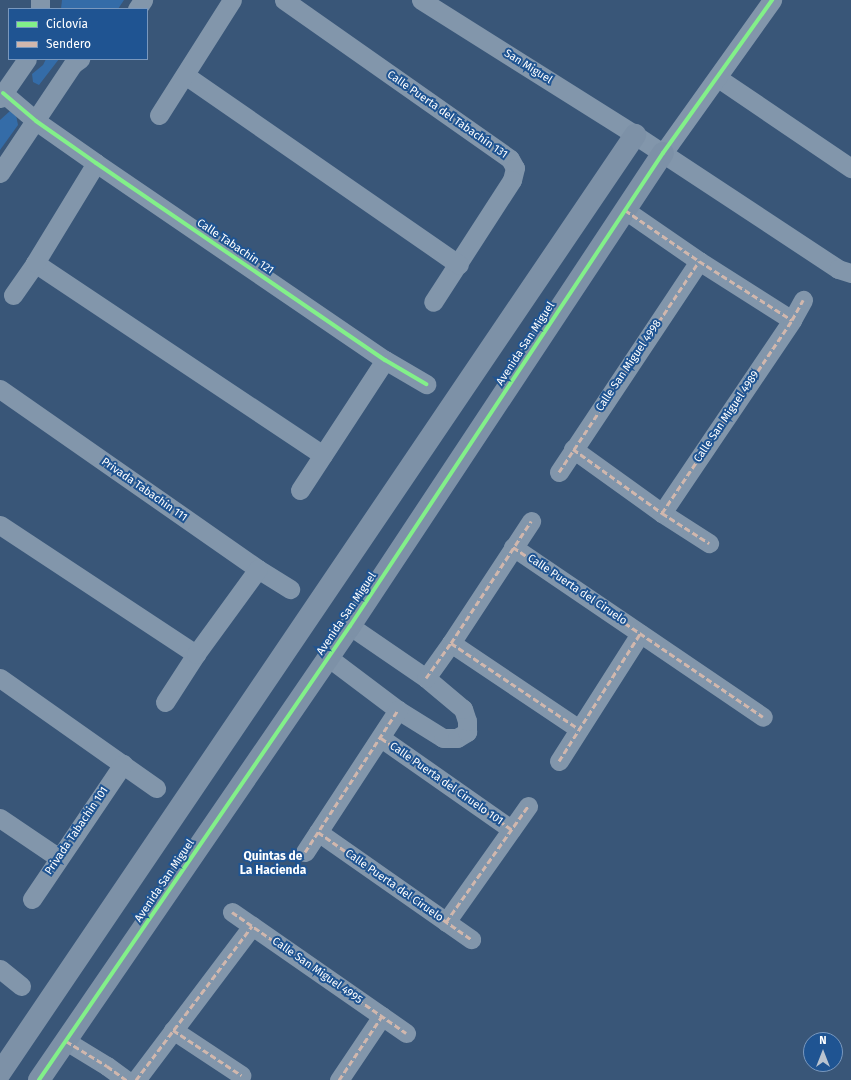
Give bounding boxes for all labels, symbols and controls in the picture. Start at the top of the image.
legend [8,8,148,60]
text: Ciclovía [46,17,88,31]
text: Sendero [46,37,91,51]
street label: San Miguel [502,47,554,87]
street label: Calle Puerta del Tabachín 131 [384,68,510,162]
street label: Calle Tabachin 121 [194,216,276,278]
street label: Avenida San Miguel [494,300,558,388]
street label: Calle San Miguel 4998 [593,318,665,414]
street label: Calle San Miguel 4989 [691,369,763,465]
street label: Privada Tabachin 111 [98,455,190,525]
street label: Calle Puerta del Ciruelo [525,552,629,628]
street label: Avenida San Miguel [314,570,380,658]
street label: Calle Puerta del Ciruelo 101 [387,740,505,828]
street label: Privada Tabachin 101 [43,784,111,878]
street label: Avenida San Miguel [132,837,198,925]
street label: Calle Puerta del Ciruelo [342,847,446,925]
district label: Quintas de La Hacienda [240,850,306,878]
street label: Calle San Miguel 4995 [269,935,365,1007]
north arrow [803,1032,843,1072]
text: N [819,1034,827,1047]

